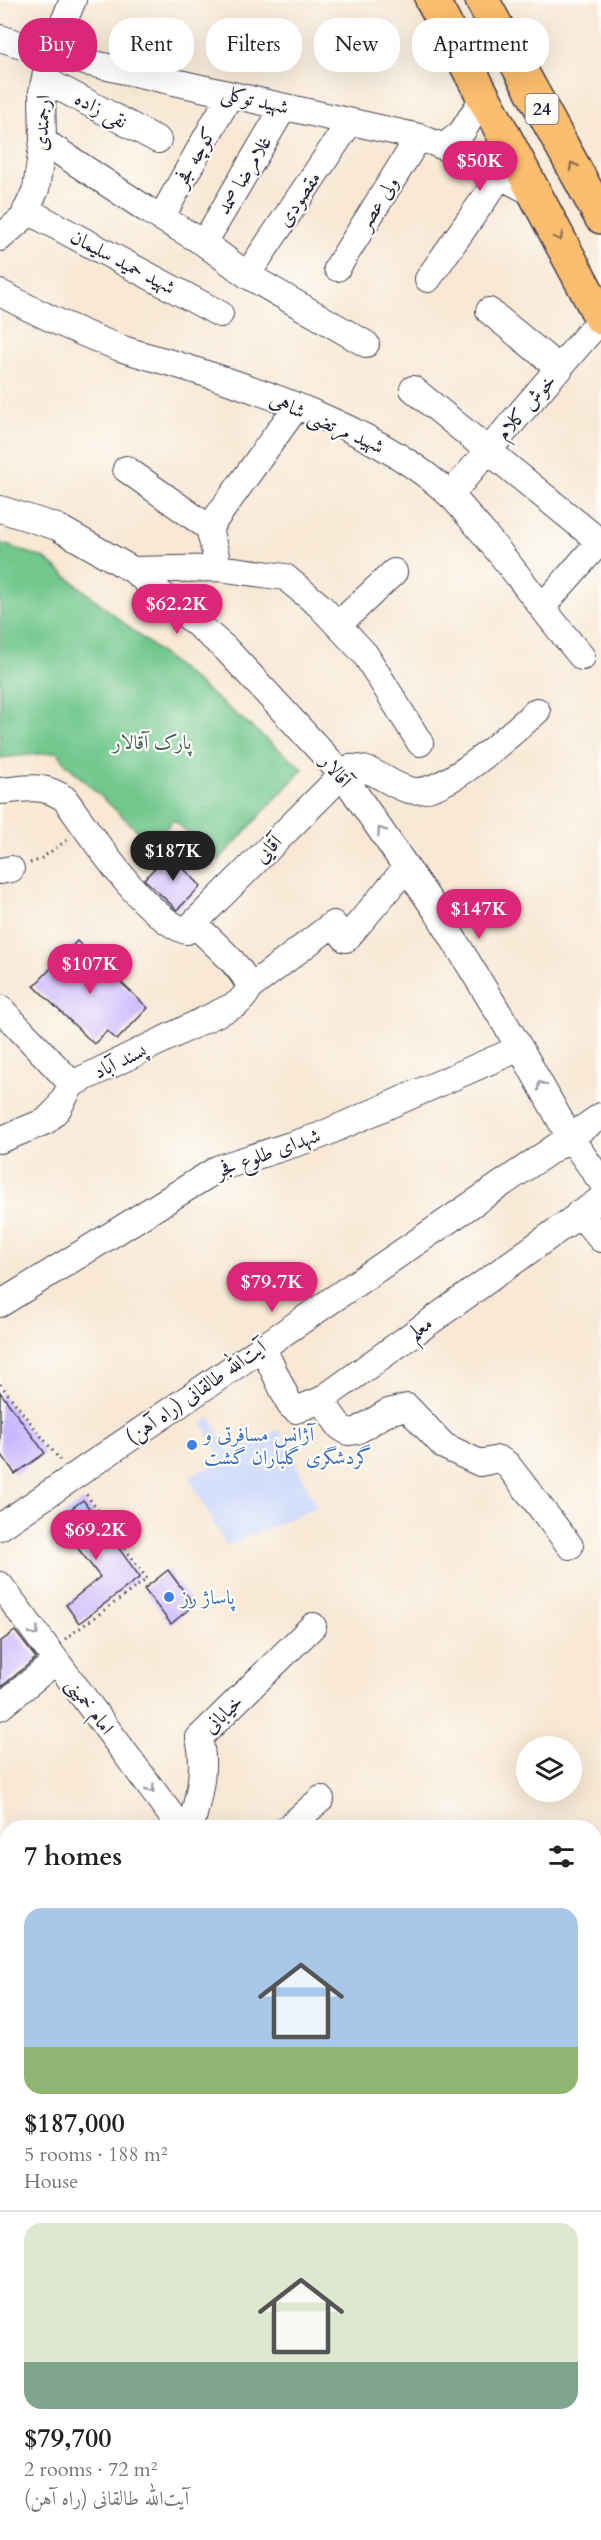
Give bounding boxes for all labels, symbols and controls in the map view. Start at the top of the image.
chip: Buy [18,18,97,72]
chip: Rent [109,18,194,72]
chip: Filters [206,18,302,72]
chip: New [314,18,400,72]
chip: Apartment [412,18,549,72]
street label: شهید توکلی [218,79,291,122]
street label: نقی زاده [70,85,132,136]
street label: ارجمندی [27,94,57,152]
road number: 24 [526,94,558,124]
street label: كوچه فجر [166,122,223,194]
street label: غلامرضا صمد [210,130,278,220]
pin: $50K [444,141,516,192]
text: $50K [457,147,503,174]
one-way arrow [569,161,580,172]
street label: مقصودی [271,166,327,232]
street label: ولی عصر [350,171,405,237]
street label: شهید حمید سلیمان [66,223,180,301]
one-way arrow [552,230,563,241]
street label: خوش کلام [490,368,565,448]
street label: شهید مرتضی شاهی [265,386,388,461]
pin: $62.2K [128,584,226,635]
text: $62.2K [146,590,208,617]
park label: پارک آقالار [111,729,192,757]
street label: آقالار [313,747,360,795]
street label: آقایی [248,827,290,869]
one-way arrow [377,827,388,838]
pin: $187K [131,831,215,882]
text: $187K [144,837,202,864]
pin: $147K [437,889,521,940]
text: $147K [450,895,508,922]
pin: $107K [48,944,132,995]
text: $107K [61,950,119,977]
street label: پسند آباد [89,1036,152,1085]
one-way arrow [537,1081,548,1091]
street label: شهدای طلوع فجر [210,1122,325,1189]
pin: $79.7K [223,1262,321,1313]
text: $79.7K [241,1268,303,1295]
street label: معلم [402,1310,442,1352]
street label: (راه آهن) آیت‌الله طالقانی [119,1330,274,1450]
place label: آژانس مسافرتی و گردشگری گلباران گشت [202,1421,371,1471]
marker: آژانس مسافرتی و گردشگری گلباران گشت [185,1438,199,1452]
pin: $69.2K [47,1510,145,1561]
text: $69.2K [65,1516,127,1543]
place label: پاساژ رز [179,1584,236,1612]
marker: پاساژ رز [162,1590,176,1604]
one-way arrow [28,1626,39,1637]
street label: امام خمینی [56,1672,120,1743]
street label: خیابانی [197,1688,249,1740]
map controls [516,1736,582,1802]
button: layers [516,1736,582,1802]
one-way arrow [144,1782,155,1793]
text: 7 homes [24,1839,122,1874]
icon: filters [545,1840,578,1873]
icon: home [247,1947,355,2055]
text: $187,000 [24,2106,125,2141]
text: 5 rooms · 188 m² [24,2141,168,2168]
text: House [24,2168,78,2195]
icon: home [247,2262,355,2370]
text: $79,700 [24,2421,112,2456]
text: 2 rooms · 72 m² [24,2456,157,2483]
text: (راه آهن) آیت‌الله طالقانی [24,2485,189,2512]

